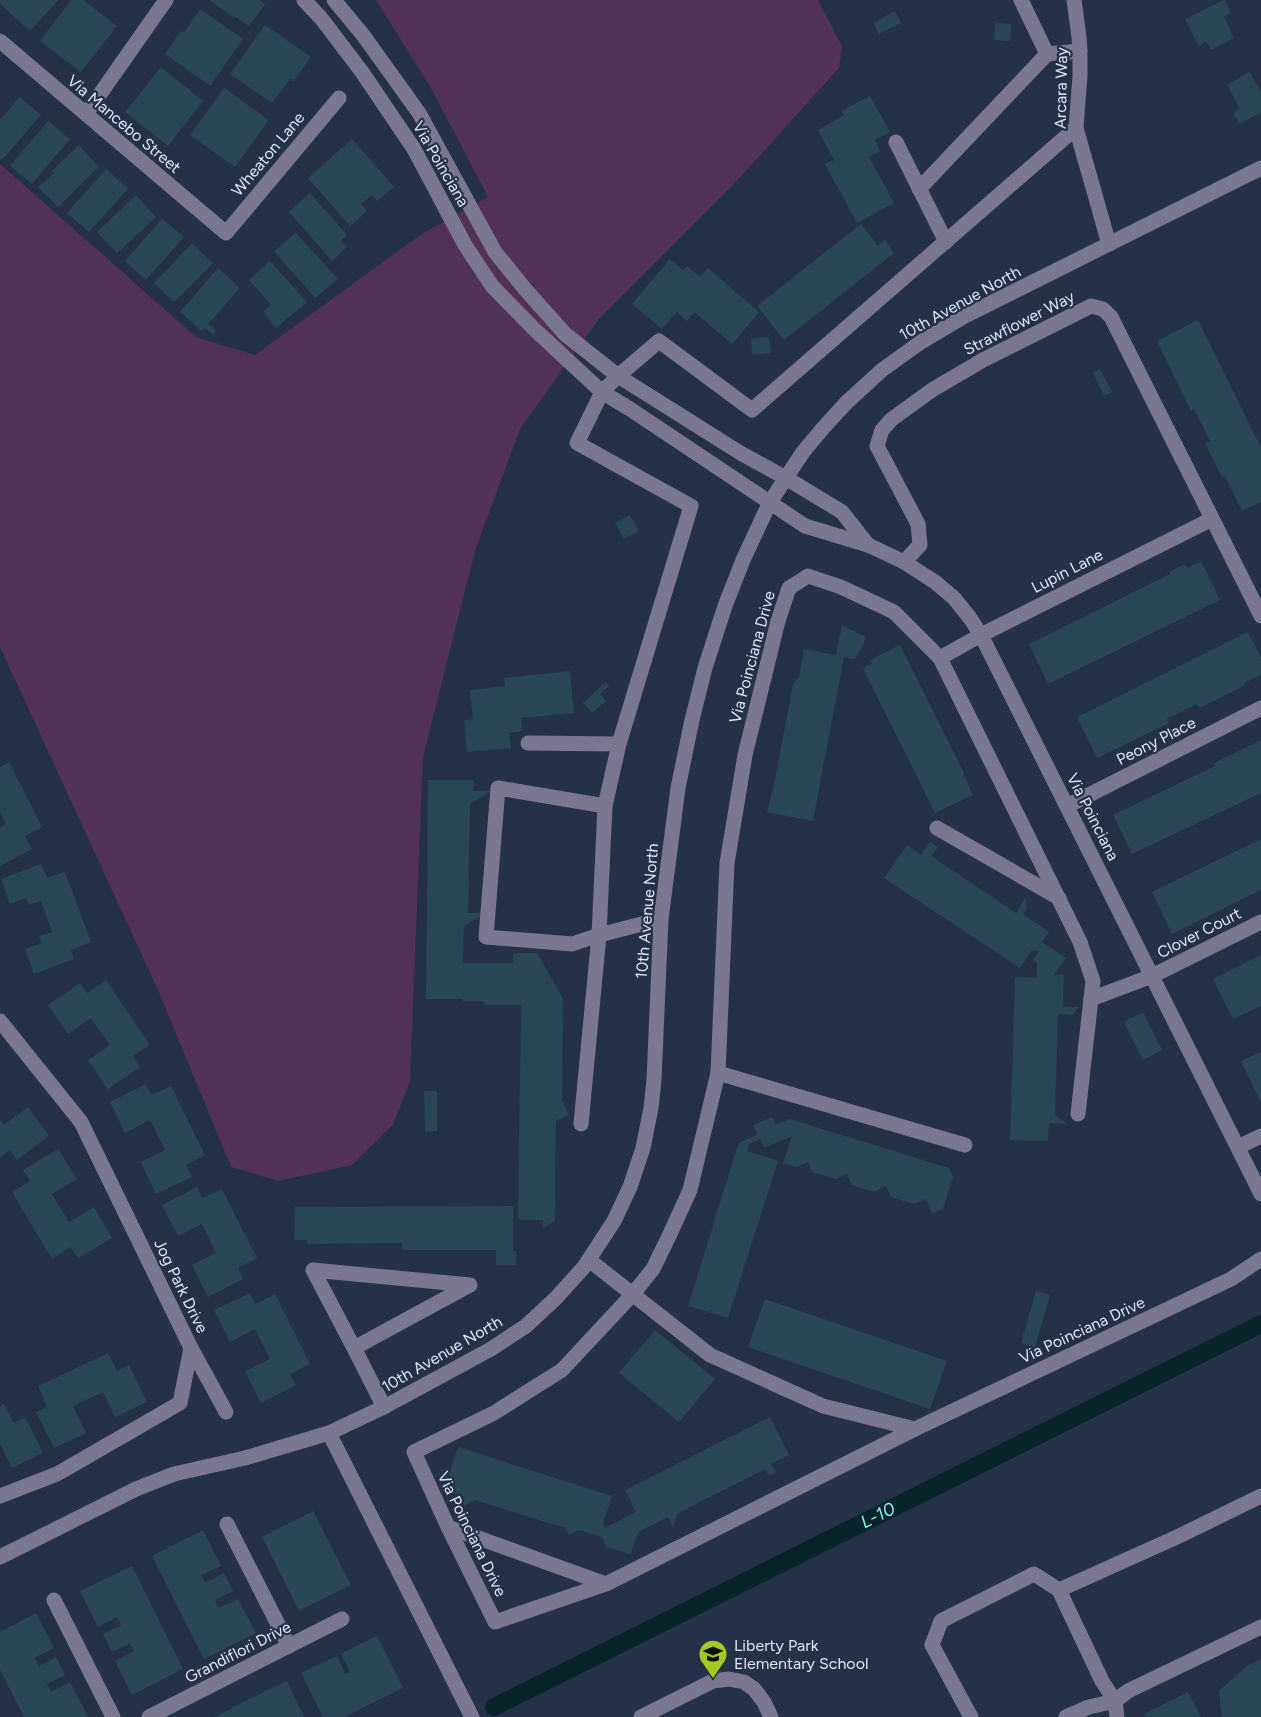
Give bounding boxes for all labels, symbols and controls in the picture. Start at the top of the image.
street label: Arcara Way [1051,46,1071,129]
street label: Via Mancebo Street [63,71,185,177]
street label: Wheaton Lane [227,108,309,200]
street label: Via Poinciana [409,118,473,210]
street label: 10th Avenue North [896,262,1024,344]
street label: Strawflower Way [960,287,1078,359]
street label: Lupin Lane [1028,545,1106,597]
street label: Via Poinciana Drive [725,588,779,725]
street label: Peony Place [1113,713,1199,769]
street label: Via Poinciana [1063,770,1123,864]
street label: 10th Avenue North [632,842,662,980]
street label: Clover Court [1154,904,1244,962]
street label: Jog Park Drive [150,1236,212,1336]
street label: Via Poinciana Drive [1016,1292,1148,1367]
street label: 10th Avenue North [378,1312,506,1396]
street label: Via Poinciana Drive [434,1468,511,1600]
water label: L-10 [857,1497,899,1533]
street label: Grandiflori Drive [182,1617,294,1687]
place label: Liberty Park Elementary School [734,1636,868,1673]
school or university icon: Liberty Park Elementary School [697,1638,729,1680]

